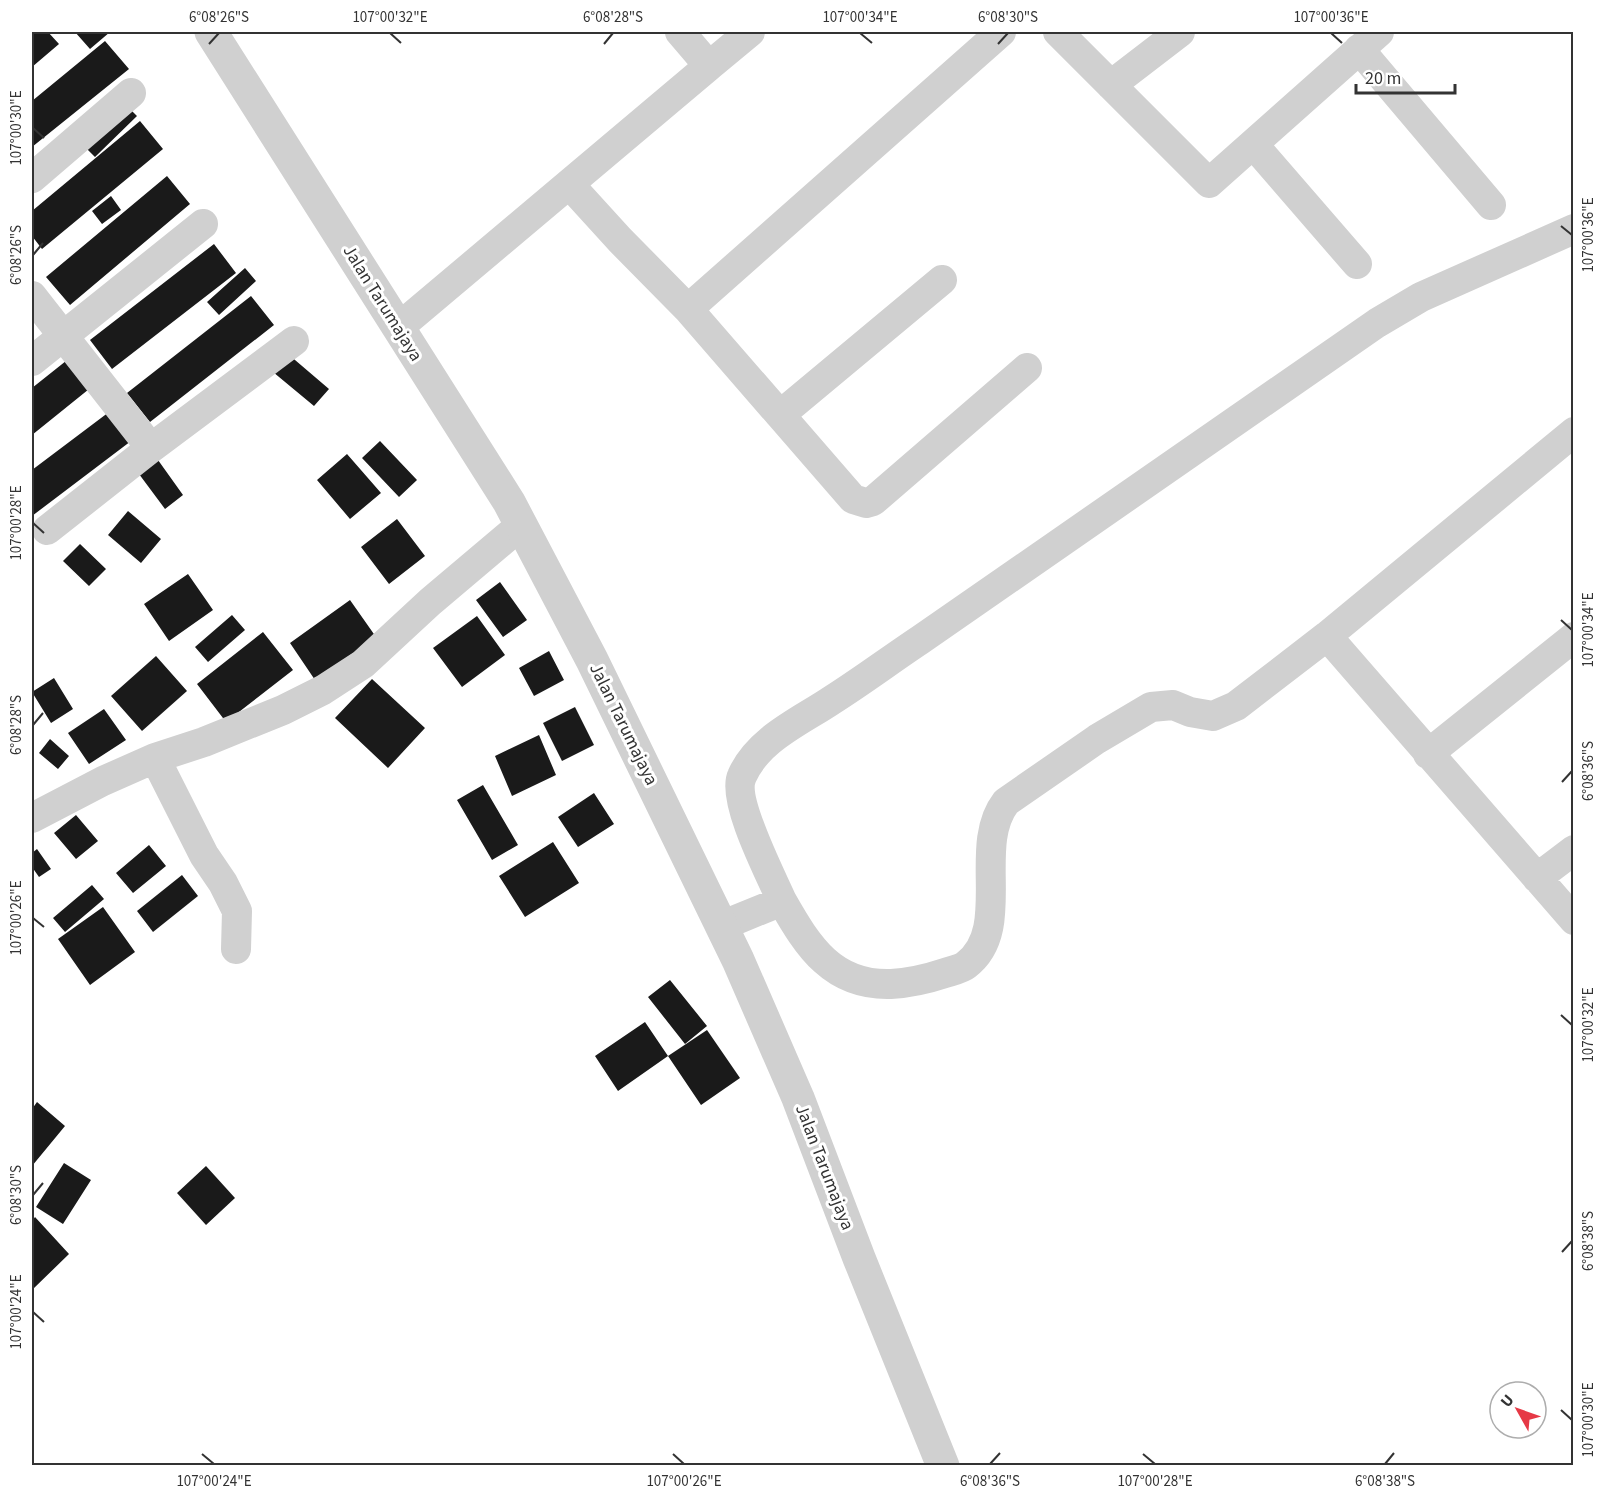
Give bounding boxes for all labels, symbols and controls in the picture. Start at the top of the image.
text: 6°08'26"S [189,7,249,28]
text: 107°00'32"E [352,7,428,28]
text: 6°08'28"S [583,7,643,28]
text: 107°00'34"E [822,7,898,28]
text: 6°08'30"S [978,7,1038,28]
text: 107°00'36"E [1293,7,1369,28]
scale bar [1356,57,1455,95]
text: 20 m [1365,66,1401,91]
text: 107°00'30"E [6,90,27,166]
text: 107°00'36"E [1578,197,1599,273]
text: 6°08'26"S [6,225,27,285]
street label: Jalan Tarumajaya [337,240,428,366]
text: 107°00'28"E [6,485,27,561]
text: 107°00'34"E [1578,592,1599,668]
street label: Jalan Tarumajaya [583,659,664,789]
text: 6°08'28"S [6,695,27,755]
text: 6°08'36"S [1578,741,1599,801]
text: 107°00'26"E [6,880,27,956]
text: 107°00'32"E [1578,987,1599,1063]
street label: Jalan Tarumajaya [789,1101,860,1234]
text: 6°08'30"S [6,1165,27,1225]
text: 6°08'38"S [1578,1211,1599,1271]
text: 107°00'24"E [6,1274,27,1350]
north arrow [1488,1380,1548,1440]
text: 107°00'30"E [1578,1382,1599,1458]
text: U [1495,1390,1519,1412]
text: 107°00'24"E [176,1471,252,1492]
text: 107°00'26"E [646,1471,722,1492]
text: 6°08'36"S [960,1471,1020,1492]
text: 107°00'28"E [1117,1471,1193,1492]
text: 6°08'38"S [1355,1471,1415,1492]

